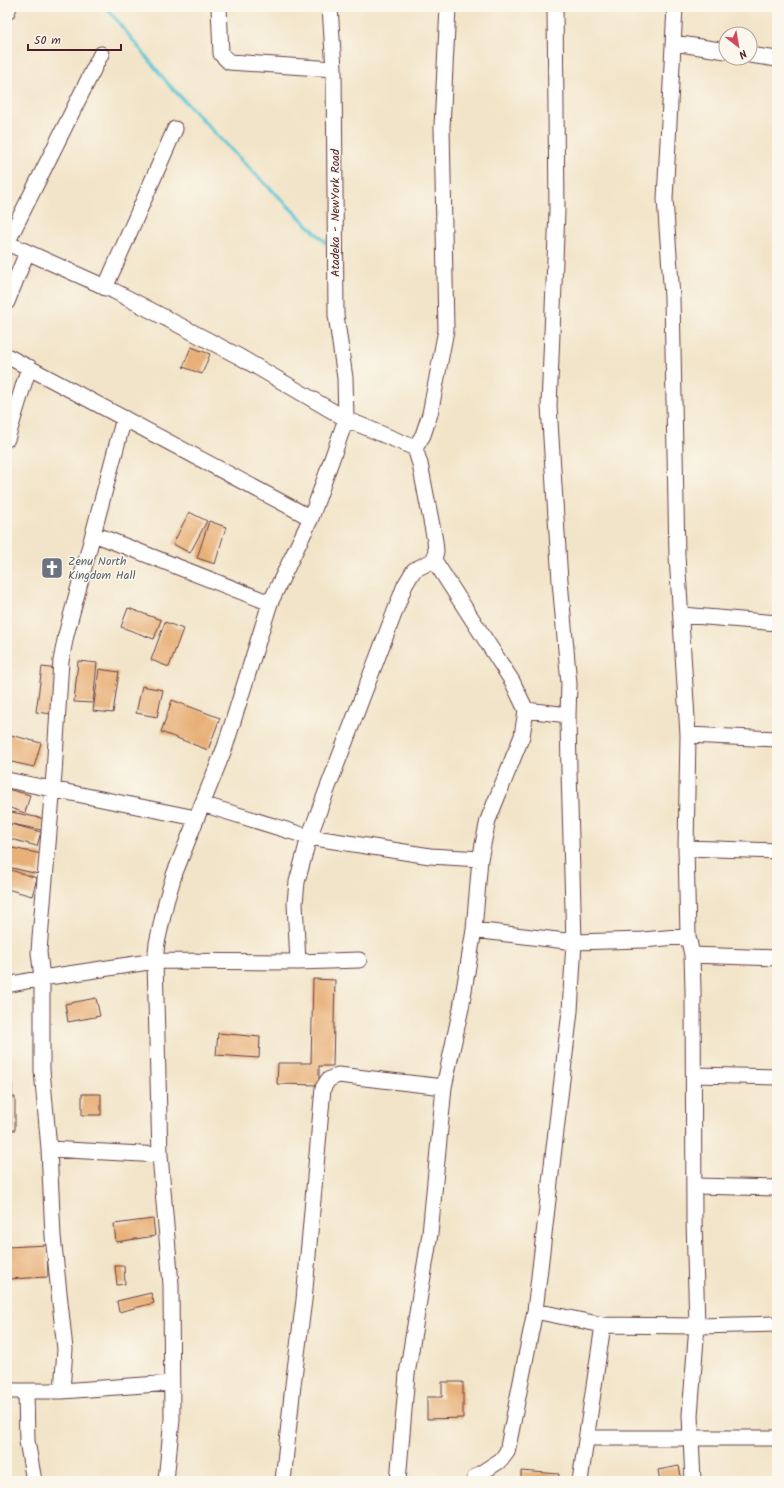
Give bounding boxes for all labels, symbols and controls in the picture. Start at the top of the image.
scale bar [28,26,121,52]
north arrow [718,26,758,66]
text: 50 m [34,31,61,50]
text: N [735,44,750,63]
street label: Atadeka - NewYork Road [326,148,345,277]
place label: Zenu North Kingdom Hall [68,552,135,585]
church icon: Zenu North Kingdom Hall [39,555,65,581]

